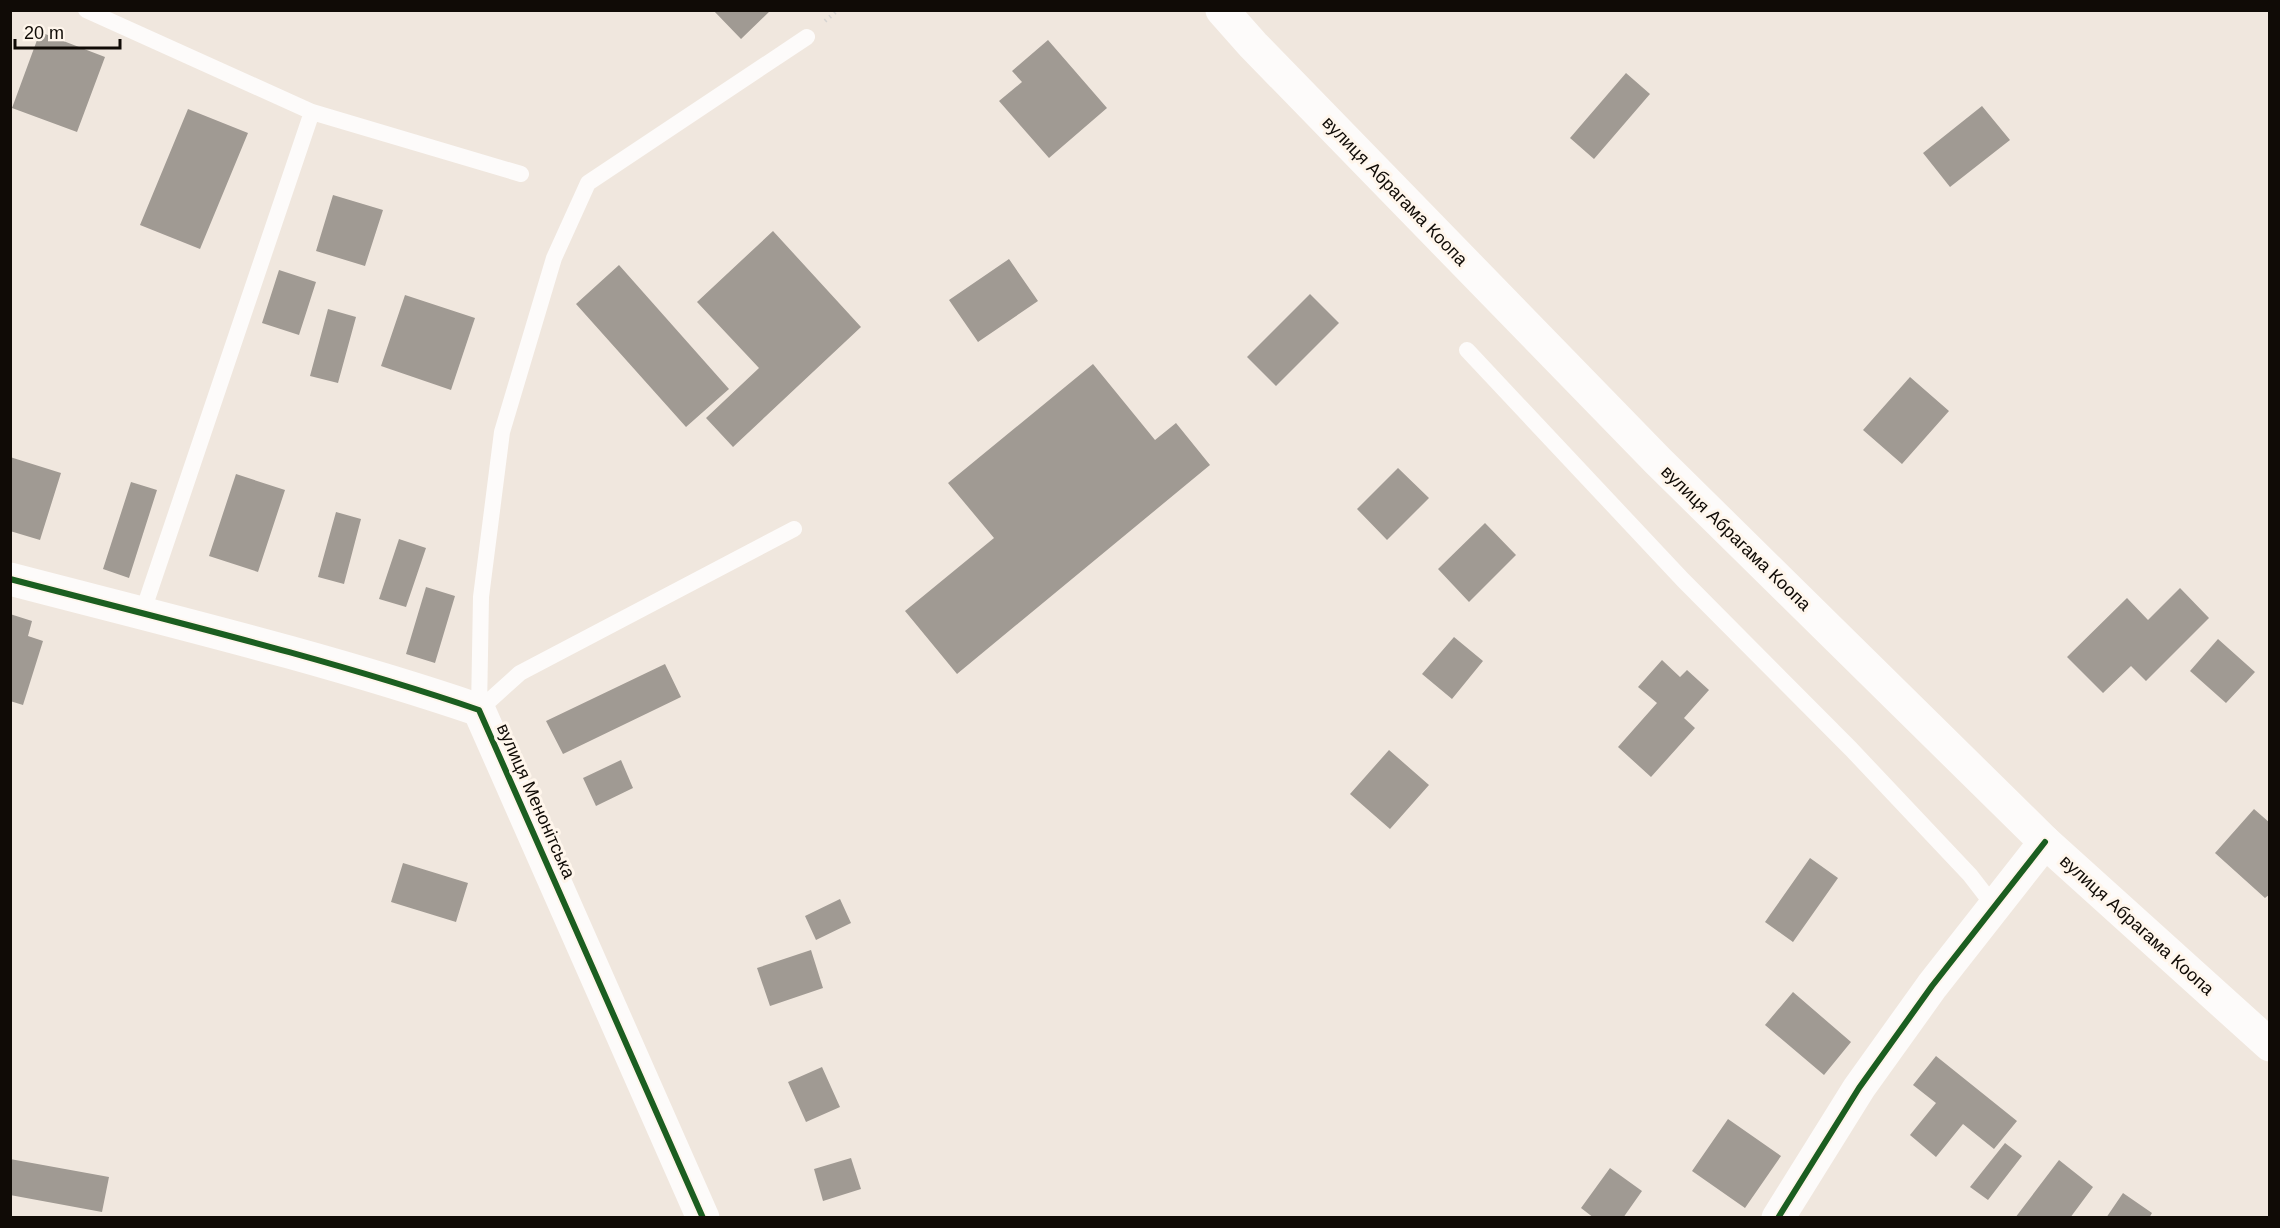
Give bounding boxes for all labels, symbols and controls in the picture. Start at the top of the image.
scale bar [15,12,120,50]
text: 20 m [24,23,64,43]
street label: вулиця Абрагама Коопа [1318,112,1472,270]
street label: вулиця Абрагама Коопа [1657,461,1815,615]
street label: вулиця Менонітська [493,721,580,882]
street label: вулиця Абрагама Коопа [2056,851,2219,1000]

